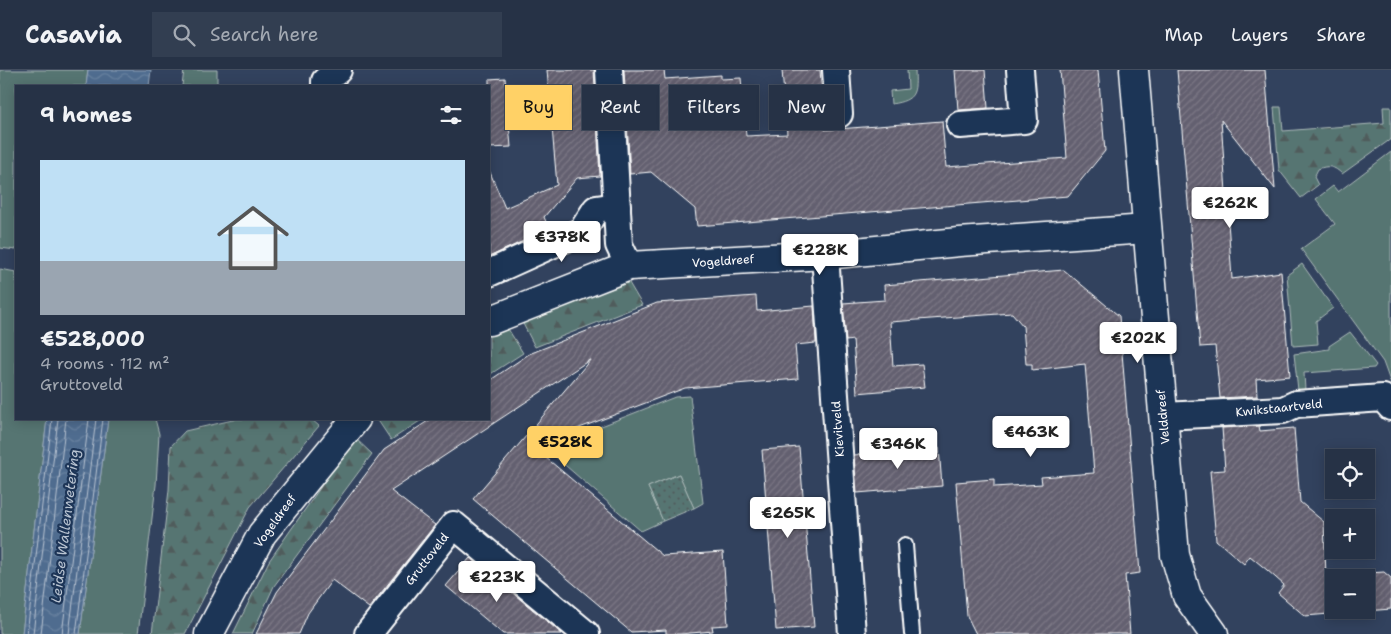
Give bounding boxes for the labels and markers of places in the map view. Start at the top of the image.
pin: €262K [1195,186,1265,229]
pin: €378K [527,220,597,263]
pin: €228K [785,234,855,276]
pin: €202K [1103,322,1173,364]
pin: €463K [996,416,1066,458]
pin: €528K [530,426,600,468]
pin: €346K [863,428,933,470]
pin: €265K [753,496,823,539]
pin: €223K [462,560,532,603]

